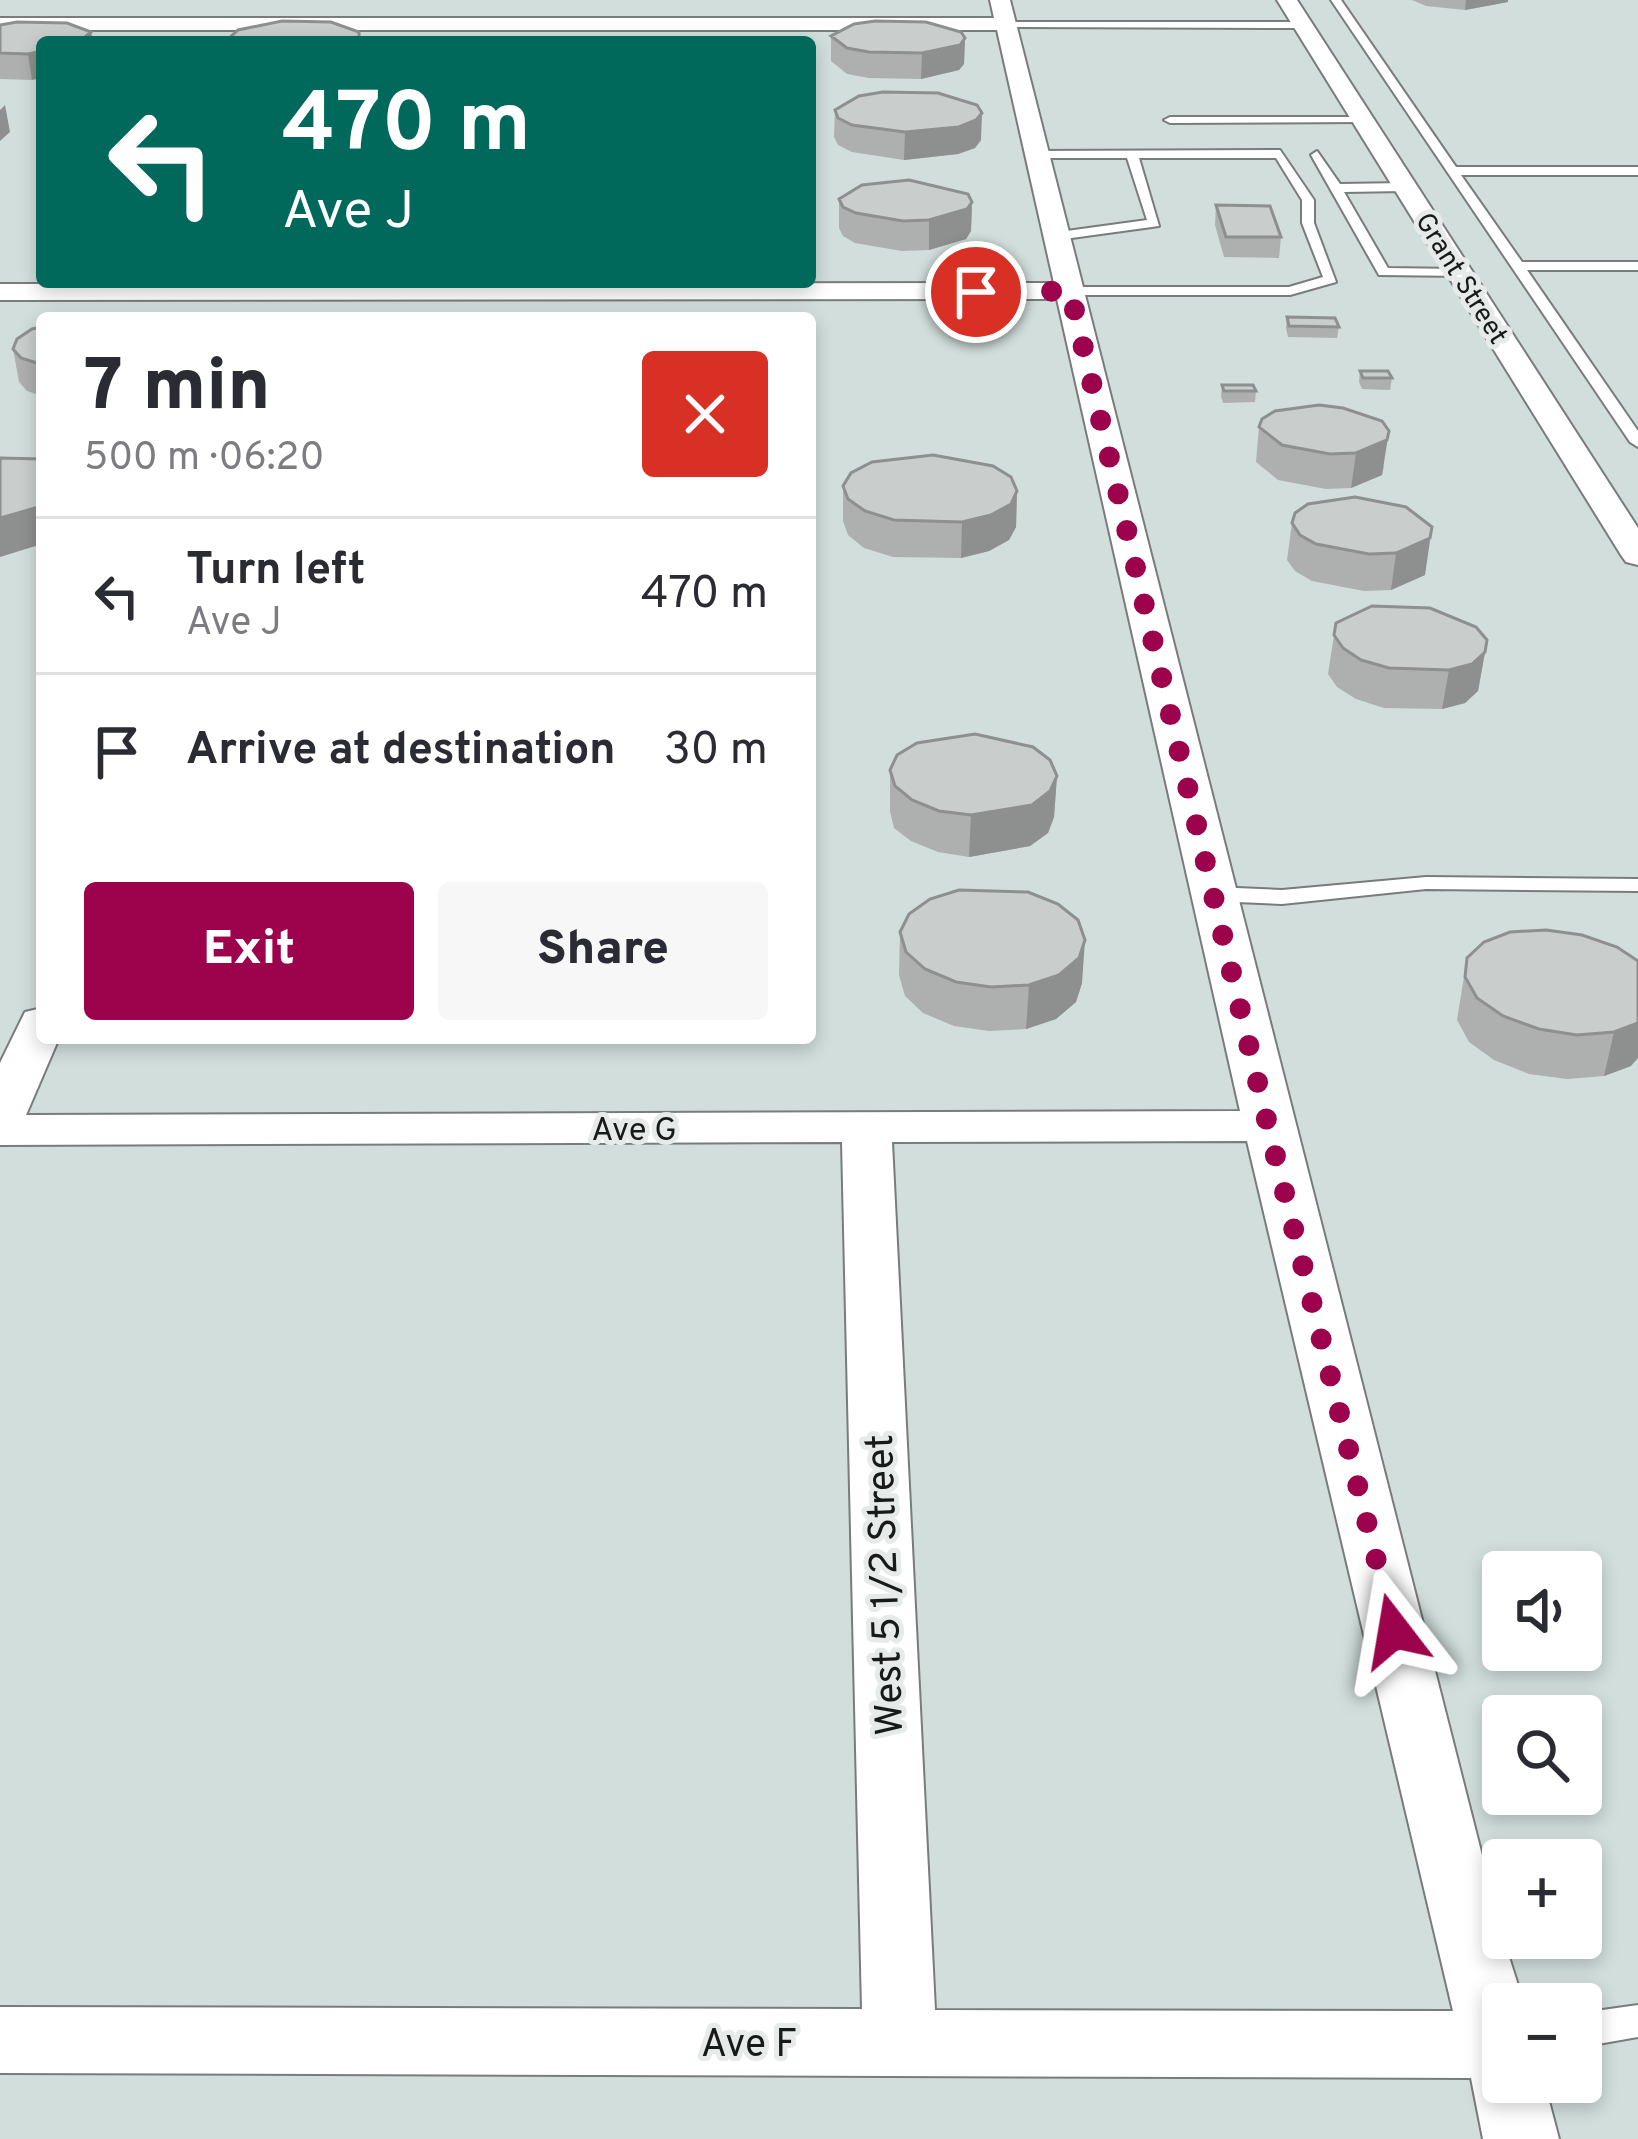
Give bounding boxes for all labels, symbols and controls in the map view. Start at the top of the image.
text: 470 m [282,75,531,181]
icon: left [84,84,240,240]
text: Ave J [282,179,415,248]
street label: Grant Street [1406,207,1514,351]
pin [925,241,1027,343]
icon: arrive [943,259,1009,325]
text: 7 min [84,344,271,436]
button: close [642,351,768,477]
text: 500 m · 06:20 [84,435,324,484]
text: Turn left [186,543,365,600]
icon: left [84,563,150,629]
text: 470 m [641,567,768,624]
text: Ave J [186,600,282,649]
icon: arrive [84,719,150,785]
text: Arrive at destination [186,723,616,780]
text: 30 m [664,723,768,780]
button: Exit [84,882,414,1020]
button: Share [438,882,768,1020]
street label: Ave G [591,1111,677,1153]
street label: West 5 1/2 Street [858,1433,917,1737]
map controls [1482,1551,1602,2103]
button: sound [1482,1551,1602,1671]
position arrow [1331,1568,1457,1694]
button: search [1482,1695,1602,1815]
button: + [1482,1839,1602,1959]
button: − [1482,1983,1602,2103]
street label: Ave F [701,2022,797,2071]

